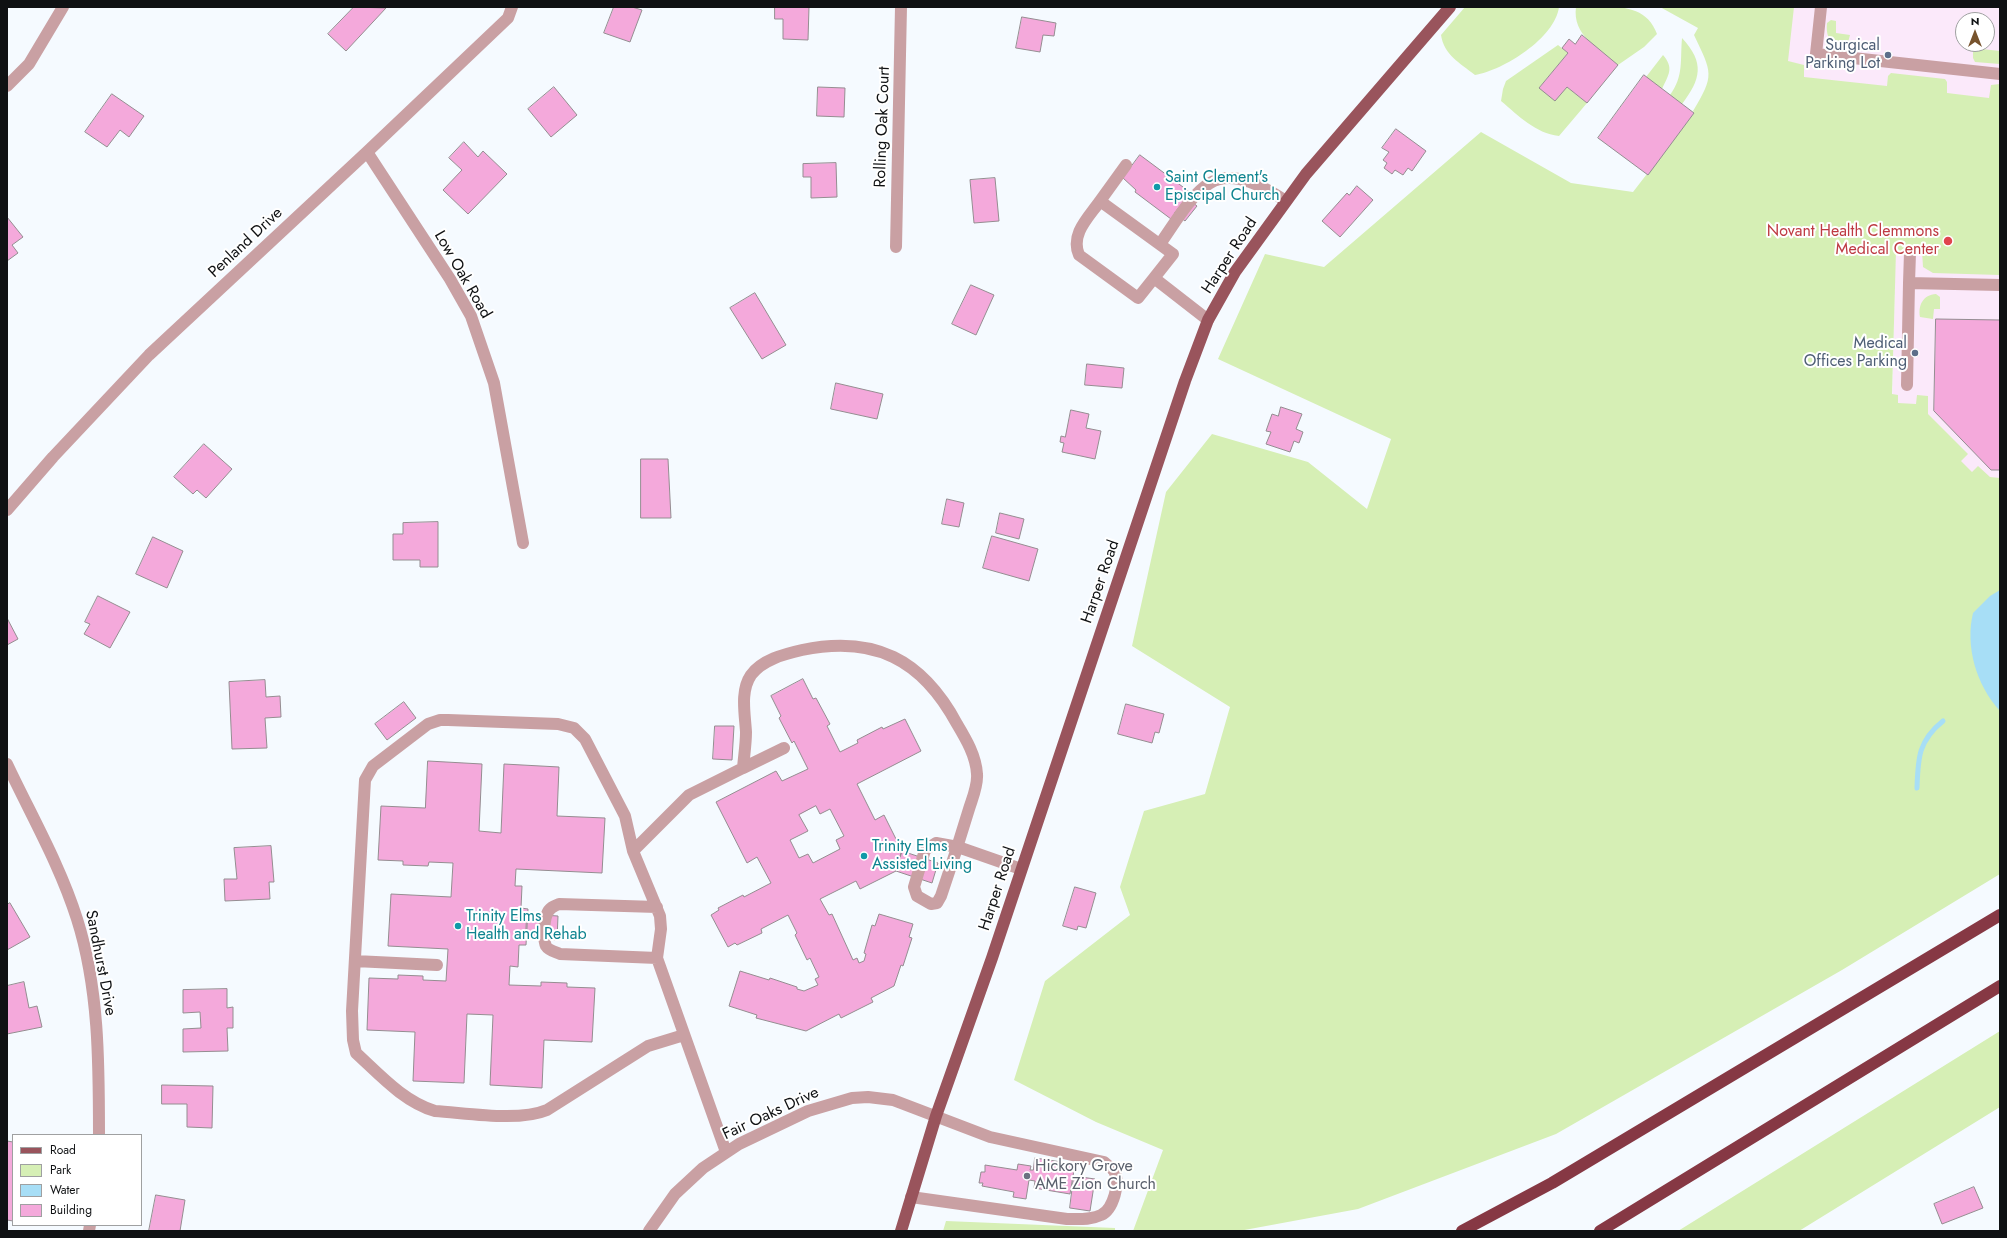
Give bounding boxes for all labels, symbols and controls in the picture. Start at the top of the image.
north arrow [1955,12,1995,52]
text: N [1971,13,1979,29]
place label: Surgical Parking Lot [1805,36,1880,74]
marker: Surgical Parking Lot [1883,50,1893,60]
street label: Rolling Oak Court [871,66,895,188]
place label: Saint Clement's Episcipal Church [1165,168,1280,206]
marker: Saint Clement's Episcipal Church [1152,182,1162,192]
street label: Penland Drive [205,204,287,282]
street label: Harper Road [1198,214,1262,298]
place label: Novant Health Clemmons Medical Center [1767,222,1939,260]
street label: Low Oak Road [429,228,495,322]
marker: Novant Health Clemmons Medical Center [1942,235,1954,247]
place label: Medical Offices Parking [1804,334,1907,372]
marker: Medical Offices Parking [1910,348,1920,358]
street label: Harper Road [1078,538,1124,626]
place label: Trinity Elms Assisted Living [872,837,972,875]
street label: Harper Road [975,845,1021,933]
marker: Trinity Elms Assisted Living [859,851,869,861]
place label: Trinity Elms Health and Rehab [466,907,587,945]
street label: Sandhurst Drive [80,909,120,1017]
marker: Trinity Elms Health and Rehab [453,921,463,931]
street label: Fair Oaks Drive [720,1083,822,1145]
legend [12,1134,142,1226]
text: Road [50,1141,76,1159]
place label: Hickory Grove AME Zion Church [1035,1157,1156,1195]
text: Park [50,1161,71,1179]
marker: Hickory Grove AME Zion Church [1022,1171,1032,1181]
text: Water [50,1181,80,1199]
text: Building [50,1201,92,1219]

